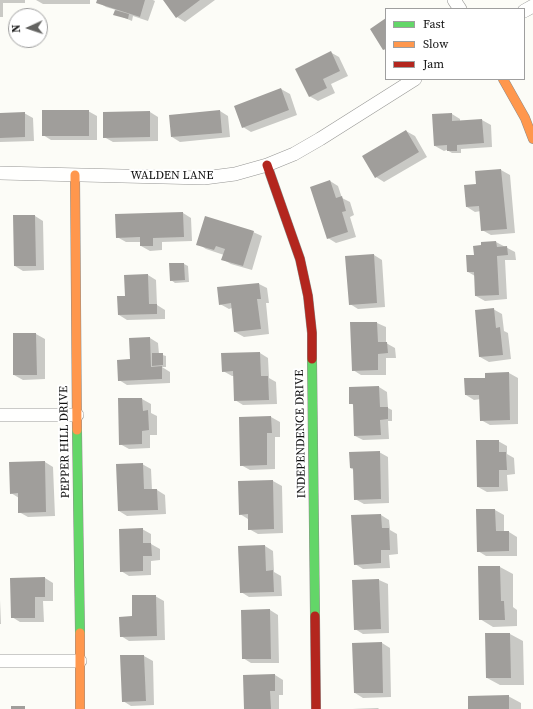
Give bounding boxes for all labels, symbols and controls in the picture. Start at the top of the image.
north arrow [8,8,48,48]
legend [385,8,525,80]
text: Fast [423,16,445,32]
text: N [9,24,24,33]
text: Slow [423,36,448,52]
text: Jam [423,56,444,72]
street label: WALDEN LANE [131,169,213,183]
street label: INDEPENDENCE DRIVE [293,370,309,498]
street label: PEPPER HILL DRIVE [57,386,73,498]

